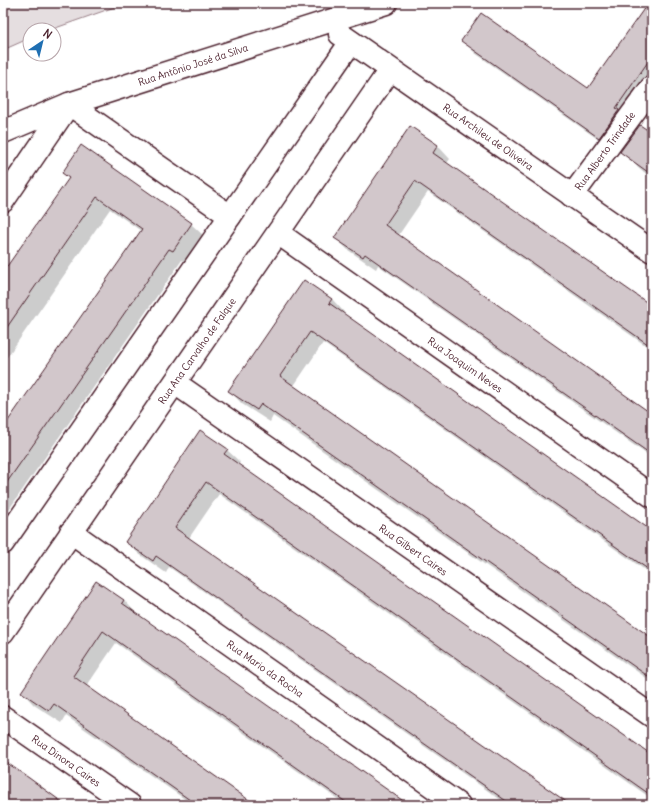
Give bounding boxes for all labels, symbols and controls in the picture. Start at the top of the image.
north arrow [22,22,62,62]
text: N [41,26,55,42]
street label: Rua Antônio José da Silva [136,41,250,89]
street label: Rua Archileu de Oliveira [440,101,536,173]
street label: Rua Alberto Trindade [572,109,638,193]
street label: Rua Ana Carvalho de Falque [155,295,239,407]
street label: Rua Joaquim Neves [425,334,505,396]
street label: Rua Gilbert Caires [376,521,450,579]
street label: Rua Mario da Rocha [224,638,306,701]
street label: Rua Dinora Caires [29,732,103,790]

